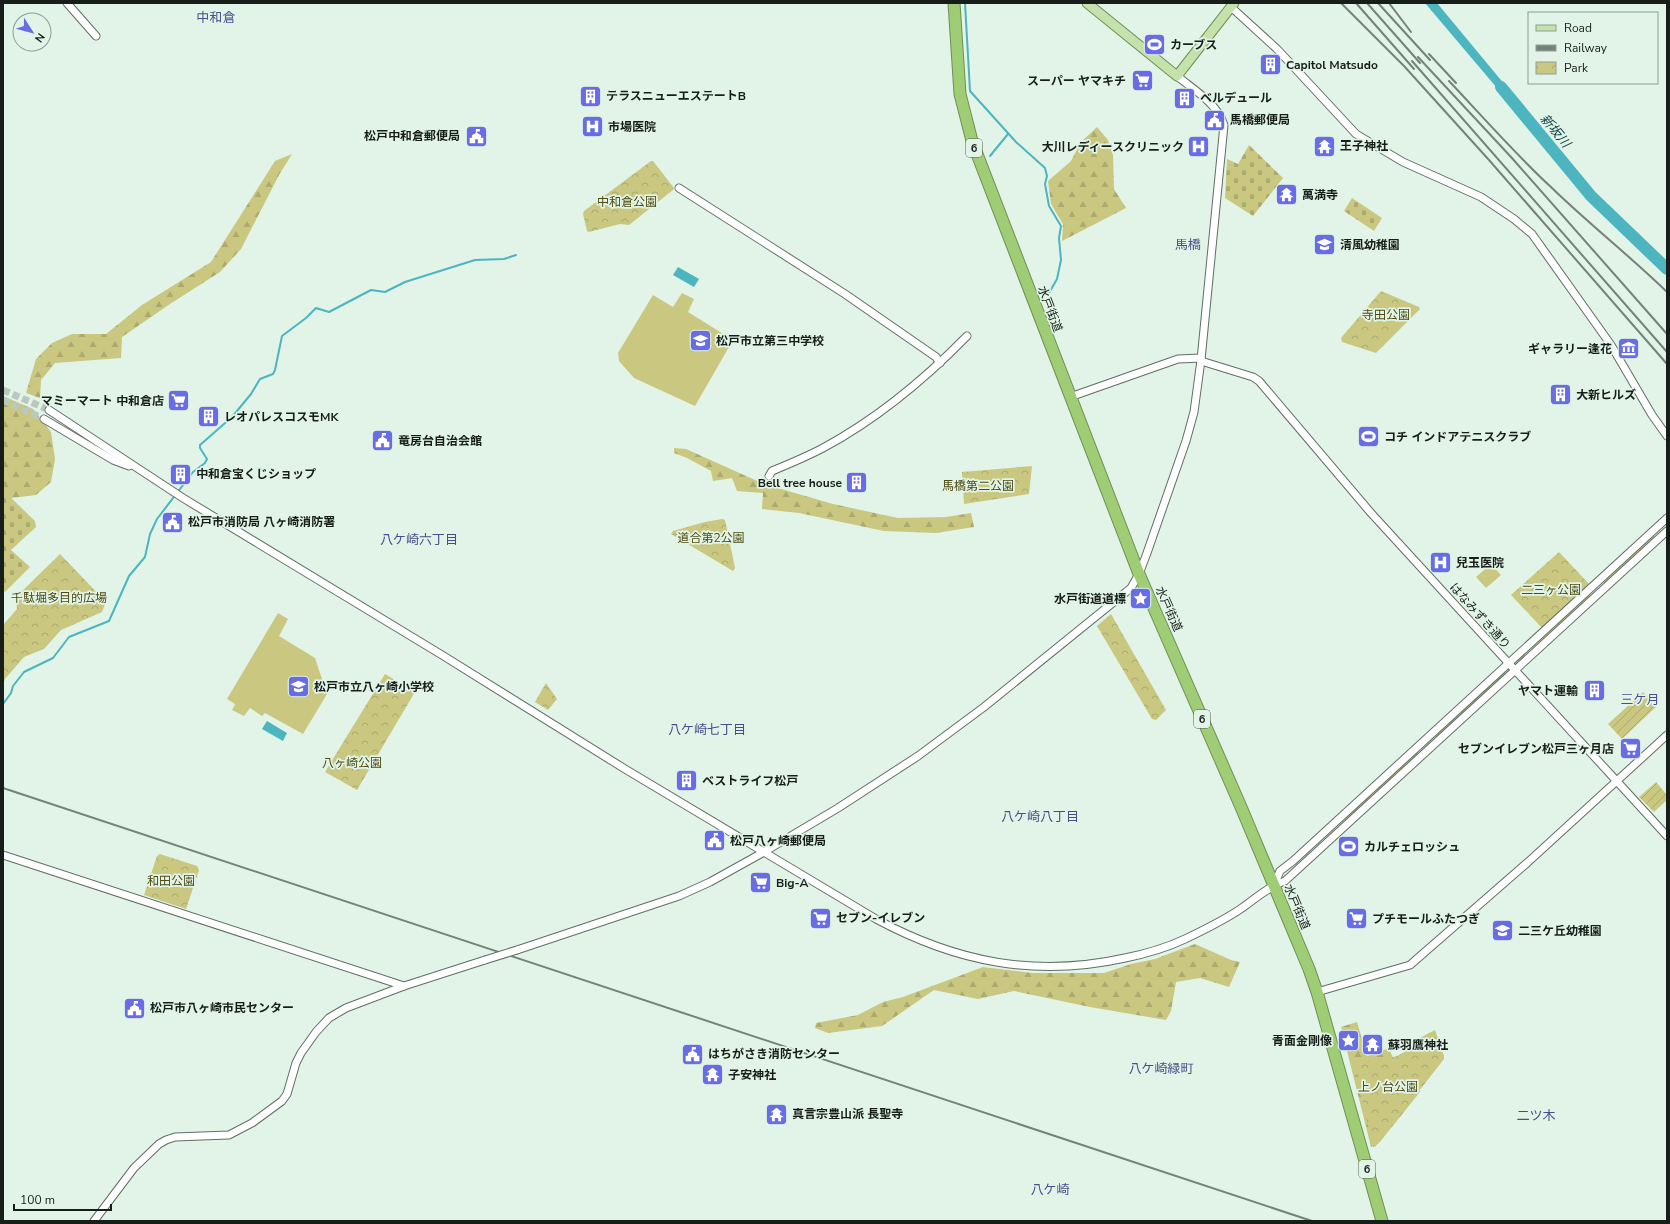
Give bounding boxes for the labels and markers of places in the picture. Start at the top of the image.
sports icon: カーブス [1142,32,1168,58]
place label: カーブス [1170,37,1217,53]
building icon: Capitol Matsudo [1258,52,1284,78]
place label: Capitol Matsudo [1286,57,1378,73]
supermarket icon: スーパー ヤマキチ [1129,68,1155,94]
place label: スーパー ヤマキチ [1027,73,1126,89]
building icon: テラスニューエステートB [577,83,603,109]
building icon: ベルデュール [1172,85,1198,111]
place label: テラスニューエステートB [606,88,746,104]
place label: ベルデュール [1200,90,1272,106]
public building icon: 馬橋郵便局 [1201,107,1227,133]
place label: 馬橋郵便局 [1230,112,1290,128]
hospital icon: 市場医院 [579,114,605,140]
place label: 市場医院 [608,119,656,135]
public building icon: 松戸中和倉郵便局 [463,123,489,149]
place label: 松戸中和倉郵便局 [364,128,460,144]
temple icon: 王子神社 [1312,133,1338,159]
hospital icon: 大川レディースクリニック [1186,134,1212,160]
place label: 王子神社 [1340,138,1388,154]
place label: 大川レディースクリニック [1041,139,1184,155]
temple icon: 萬満寺 [1273,182,1299,208]
place label: 萬満寺 [1302,187,1338,203]
school or university icon: 清風幼稚園 [1312,232,1338,258]
place label: 清風幼稚園 [1340,237,1400,253]
school or university icon: 松戸市立第三中学校 [688,328,714,354]
place label: 松戸市立第三中学校 [716,333,824,349]
museum icon: ギャラリー逢花 [1615,336,1641,362]
place label: ギャラリー逢花 [1528,341,1612,357]
building icon: 大新ヒルズ [1548,382,1574,408]
place label: 大新ヒルズ [1576,387,1636,403]
supermarket icon: マミーマート 中和倉店 [166,388,192,414]
place label: マミーマート 中和倉店 [41,393,164,409]
building icon: レオパレスコスモMK [195,404,221,430]
place label: レオパレスコスモMK [224,409,339,425]
sports icon: コチ インドアテニスクラブ [1356,424,1382,450]
public building icon: 竜房台自治会館 [369,428,395,454]
place label: コチ インドアテニスクラブ [1384,429,1531,445]
place label: 竜房台自治会館 [398,433,482,449]
building icon: 中和倉宝くじショップ [167,461,193,487]
place label: 中和倉宝くじショップ [196,466,316,482]
building icon: Bell tree house [844,470,870,496]
place label: Bell tree house [758,475,842,491]
public building icon: 松戸市消防局 八ヶ崎消防署 [159,509,185,535]
place label: 松戸市消防局 八ヶ崎消防署 [188,514,335,530]
hospital icon: 兒玉医院 [1427,550,1453,576]
place label: 兒玉医院 [1456,555,1504,571]
place icon: 水戸街道道標 [1128,586,1154,612]
place label: 水戸街道道標 [1054,591,1126,607]
school or university icon: 松戸市立八ヶ崎小学校 [285,674,311,700]
building icon: ヤマト運輸 [1581,678,1607,704]
place label: 松戸市立八ヶ崎小学校 [314,679,434,695]
place label: ヤマト運輸 [1518,683,1578,699]
supermarket icon: セブンイレブン松戸三ヶ月店 [1617,736,1643,762]
place label: セブンイレブン松戸三ヶ月店 [1458,741,1614,757]
building icon: ベストライフ松戸 [674,768,700,794]
place label: ベストライフ松戸 [702,773,798,789]
public building icon: 松戸八ヶ崎郵便局 [702,828,728,854]
place label: 松戸八ヶ崎郵便局 [730,833,826,849]
sports icon: カルチェロッシュ [1335,834,1361,860]
place label: カルチェロッシュ [1364,839,1460,855]
supermarket icon: Big-A [748,870,774,896]
place label: Big-A [776,875,809,891]
supermarket icon: セブン-イレブン [808,905,834,931]
supermarket icon: プチモールふたつぎ [1343,906,1369,932]
place label: セブン-イレブン [836,910,925,926]
place label: プチモールふたつぎ [1372,911,1480,927]
school or university icon: 二三ケ丘幼稚園 [1490,918,1516,944]
place label: 二三ケ丘幼稚園 [1518,923,1602,939]
public building icon: 松戸市八ヶ崎市民センター [122,995,148,1021]
place label: 松戸市八ヶ崎市民センター [150,1000,294,1016]
place icon: 青面金剛像 [1335,1028,1361,1054]
temple icon: 蘇羽鷹神社 [1360,1032,1386,1058]
place label: 青面金剛像 [1272,1033,1332,1049]
place label: 蘇羽鷹神社 [1388,1037,1448,1053]
public building icon: はちがさき消防センター [680,1041,706,1067]
place label: はちがさき消防センター [708,1046,840,1062]
temple icon: 子安神社 [700,1062,726,1088]
place label: 子安神社 [728,1067,776,1083]
temple icon: 真言宗豊山派 長聖寺 [763,1101,789,1127]
place label: 真言宗豊山派 長聖寺 [792,1106,903,1122]

